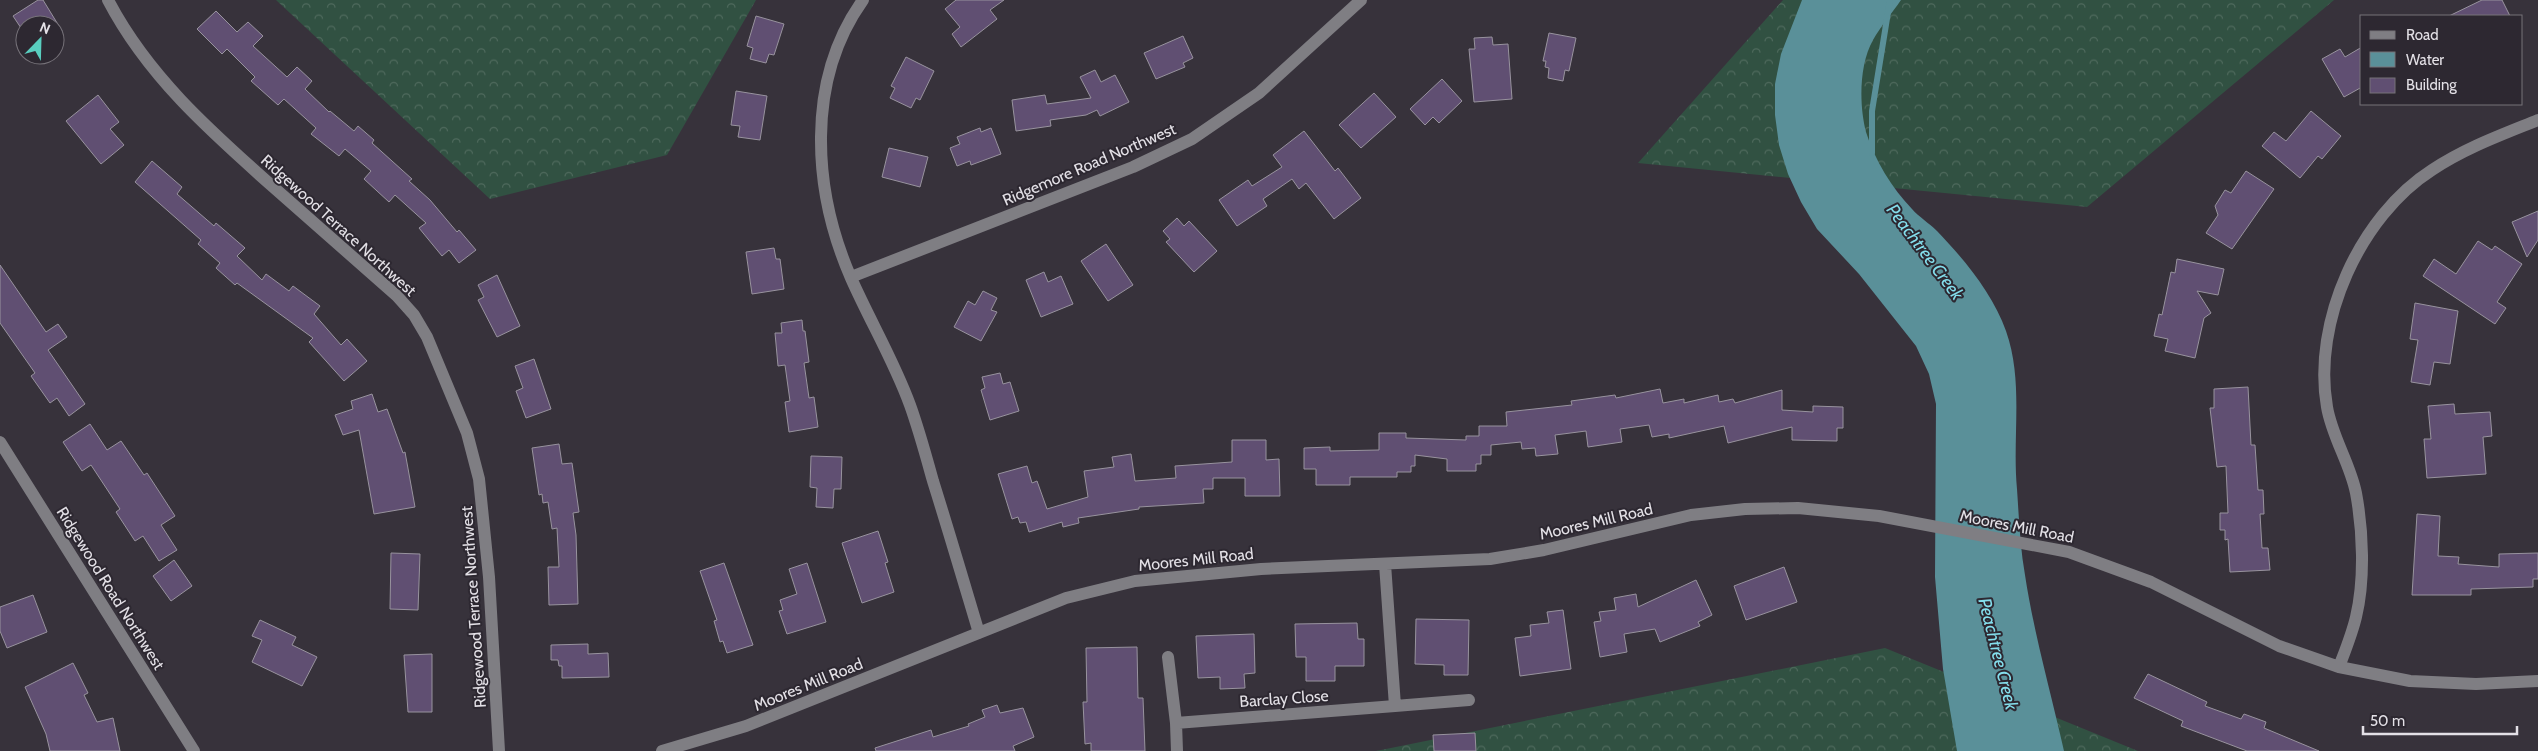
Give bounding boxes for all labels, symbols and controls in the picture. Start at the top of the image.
north arrow [15,15,65,65]
legend [2360,15,2523,105]
text: N [37,18,53,38]
text: Road [2406,26,2439,44]
text: Water [2406,51,2444,69]
text: Building [2406,76,2457,94]
street label: Ridgemore Road Northwest [1000,119,1179,210]
street label: Ridgewood Terrace Northwest [257,151,421,300]
water label: Peachtree Creek [1882,200,1969,305]
street label: Moores Mill Road [1538,499,1655,544]
street label: Ridgewood Road Northwest [53,503,169,674]
street label: Ridgewood Terrace Northwest [457,505,490,708]
street label: Moores Mill Road [1958,506,2076,547]
street label: Moores Mill Road [1138,544,1255,575]
water label: Peachtree Creek [1973,596,2023,714]
street label: Moores Mill Road [751,654,865,715]
street label: Barclay Close [1239,686,1329,711]
scale bar [2363,704,2517,736]
text: 50 m [2370,712,2405,730]

